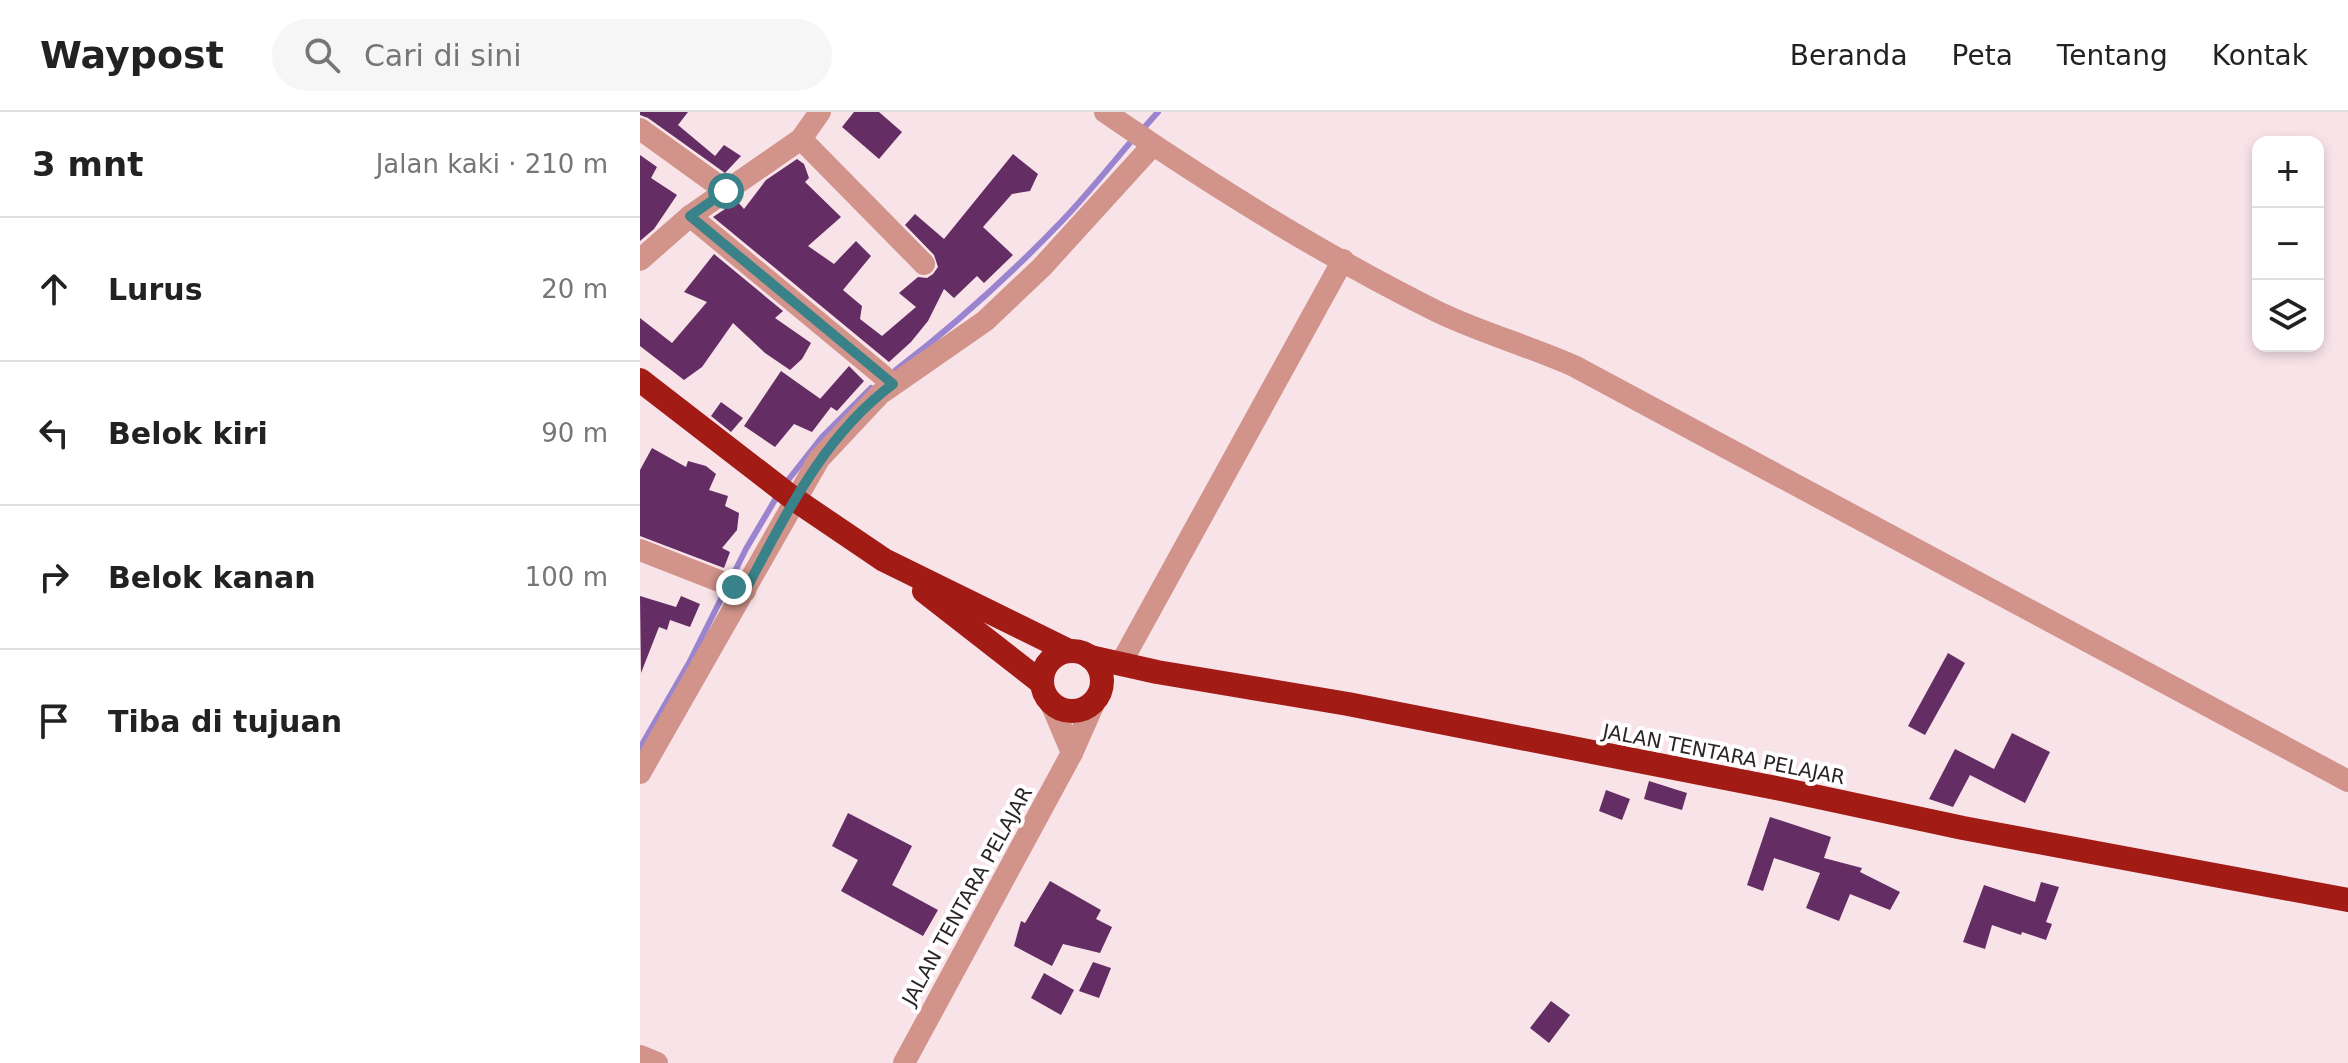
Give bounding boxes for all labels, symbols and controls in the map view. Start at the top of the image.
search box [272,19,832,91]
text: Waypost [40,33,224,77]
icon: search [300,33,344,77]
text: Cari di sini [364,38,522,73]
text: Beranda [1790,39,1908,72]
text: Peta [1952,39,2013,72]
text: Tentang [2057,39,2168,72]
text: Kontak [2212,39,2308,72]
map controls [2252,136,2324,352]
button: + [2252,136,2324,208]
text: 3 mnt [32,144,143,184]
text: Jalan kaki · 210 m [376,149,608,179]
route start [708,173,744,209]
button: − [2252,208,2324,280]
icon: ahead [32,267,76,311]
text: Lurus [108,272,202,307]
text: 20 m [541,274,608,304]
button: layers [2252,280,2324,352]
icon: left [32,411,76,455]
text: Belok kiri [108,416,268,451]
text: 90 m [541,418,608,448]
icon: right [32,555,76,599]
text: Belok kanan [108,560,316,595]
text: 100 m [525,562,608,592]
route end [716,569,752,605]
icon: arrive [32,699,76,743]
text: Tiba di tujuan [108,704,342,739]
street label: JALAN TENTARA PELAJAR [1599,718,1847,789]
street label: JALAN TENTARA PELAJAR [896,782,1037,1011]

